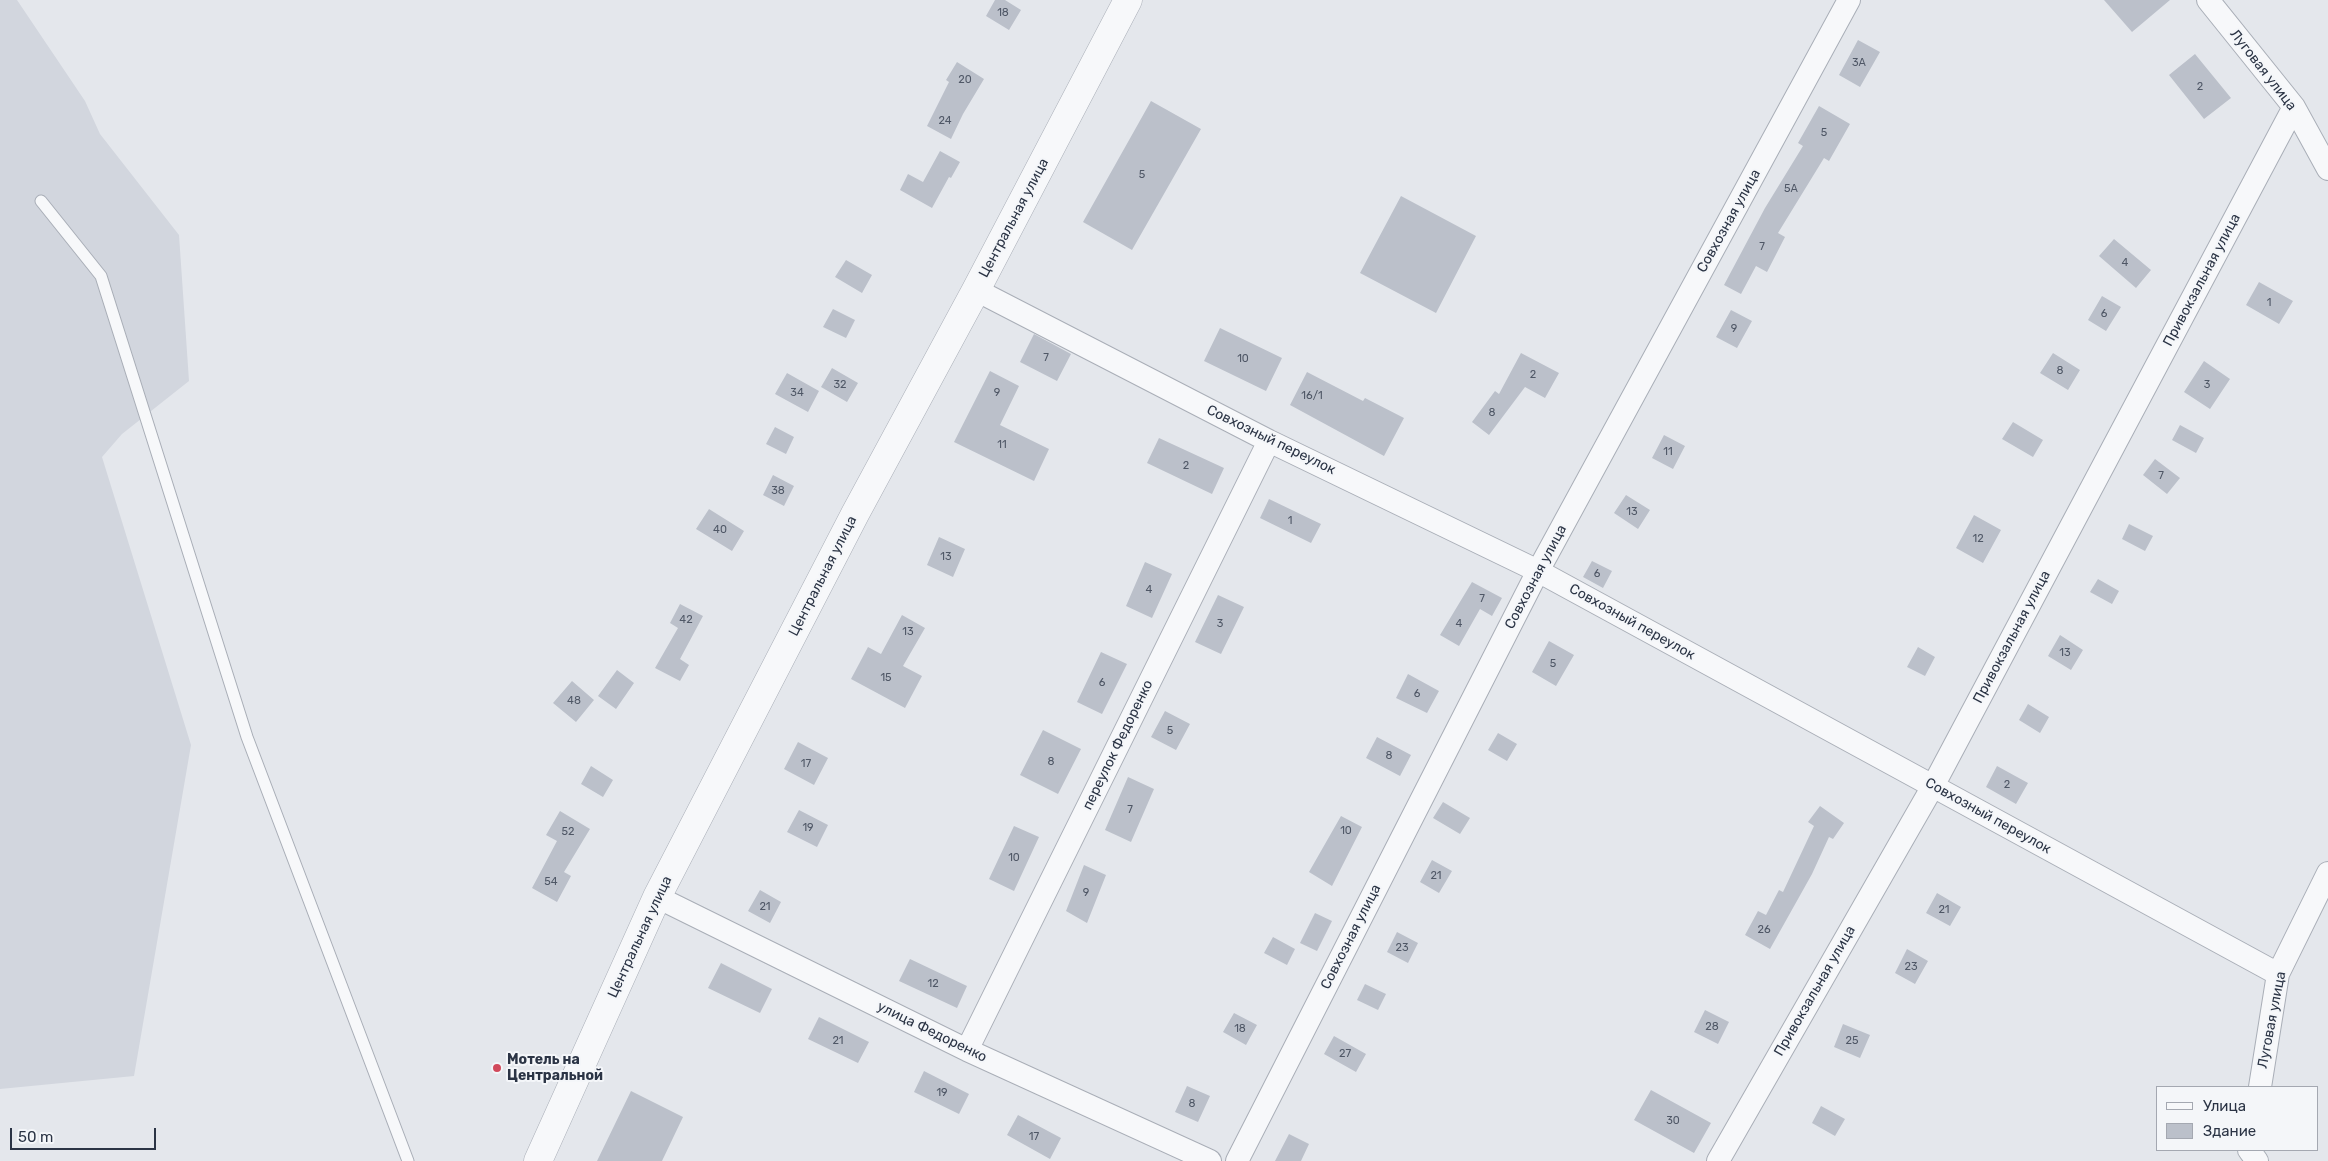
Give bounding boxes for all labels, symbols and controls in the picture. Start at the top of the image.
house number: 18 [997,6,1009,20]
street label: Луговая улица [2226,26,2300,114]
house number: 3А [1852,56,1866,70]
house number: 20 [958,73,972,87]
house number: 2 [2197,80,2203,94]
house number: 24 [938,114,952,128]
house number: 5 [1821,126,1827,140]
street label: Центральная улица [975,156,1053,280]
street label: Совхозная улица [1694,166,1764,276]
house number: 5 [1139,168,1145,182]
house number: 5А [1784,182,1798,196]
street label: Привокзальная улица [2160,211,2244,349]
house number: 7 [1759,240,1765,254]
house number: 4 [2122,256,2128,270]
house number: 1 [2267,296,2271,310]
house number: 6 [2101,307,2107,321]
house number: 9 [1731,322,1737,336]
house number: 7 [1043,351,1049,365]
house number: 10 [1237,352,1249,366]
house number: 8 [2057,364,2063,378]
house number: 2 [1530,368,1536,382]
house number: 32 [833,378,847,392]
house number: 3 [2204,378,2210,392]
house number: 34 [790,386,804,400]
house number: 9 [994,386,1000,400]
house number: 16/1 [1301,389,1323,403]
street label: Совхозный переулок [1204,401,1338,479]
house number: 8 [1489,406,1495,420]
house number: 11 [997,438,1007,452]
house number: 11 [1663,445,1673,459]
house number: 2 [1183,459,1189,473]
house number: 7 [2158,469,2164,483]
house number: 38 [771,484,785,498]
house number: 13 [1626,505,1638,519]
street label: Центральная улица [785,513,861,639]
house number: 1 [1288,514,1292,528]
street label: Совхозная улица [1501,522,1571,632]
house number: 40 [713,523,727,537]
house number: 12 [1972,532,1984,546]
house number: 13 [940,550,952,564]
house number: 6 [1594,567,1600,581]
street label: Привокзальная улица [1970,568,2054,706]
street label: Совхозный переулок [1566,580,1698,664]
house number: 4 [1146,583,1152,597]
house number: 7 [1479,592,1485,606]
house number: 42 [679,613,693,627]
house number: 3 [1217,617,1223,631]
house number: 4 [1456,617,1462,631]
house number: 13 [902,625,914,639]
house number: 13 [2059,646,2071,660]
house number: 5 [1550,657,1556,671]
house number: 15 [880,671,892,685]
house number: 6 [1099,676,1105,690]
street label: переулок Федоренко [1079,677,1157,813]
house number: 6 [1414,687,1420,701]
house number: 48 [567,694,581,708]
house number: 5 [1167,724,1173,738]
house number: 8 [1386,749,1392,763]
house number: 8 [1048,755,1054,769]
house number: 17 [801,757,811,771]
street label: Совхозный переулок [1922,774,2054,858]
house number: 2 [2004,778,2010,792]
house number: 7 [1127,803,1133,817]
house number: 19 [802,821,814,835]
house number: 10 [1340,824,1352,838]
house number: 52 [562,825,574,839]
house number: 10 [1008,851,1020,865]
house number: 21 [1430,869,1442,883]
street label: Центральная улица [604,873,676,1001]
house number: 54 [544,875,558,889]
street label: Совхозная улица [1317,882,1385,992]
house number: 9 [1083,886,1089,900]
house number: 21 [759,900,771,914]
house number: 21 [1938,903,1950,917]
house number: 26 [1757,923,1771,937]
street label: Привокзальная улица [1771,923,1859,1059]
house number: 23 [1395,941,1409,955]
house number: 23 [1904,960,1918,974]
street label: Луговая улица [2254,970,2290,1070]
house number: 12 [927,977,939,991]
street label: улица Федоренко [874,998,990,1066]
house number: 28 [1705,1020,1719,1034]
house number: 18 [1234,1022,1246,1036]
house number: 21 [832,1034,844,1048]
house number: 25 [1846,1034,1858,1048]
house number: 27 [1339,1047,1351,1061]
place label: Мотель на Центральной [507,1052,603,1084]
marker: Мотель на Центральной [491,1062,503,1074]
house number: 19 [936,1086,948,1100]
legend [2156,1086,2318,1151]
house number: 8 [1189,1097,1195,1111]
text: Улица [2203,1097,2246,1115]
house number: 30 [1666,1114,1680,1128]
scale bar [12,1118,159,1150]
text: Здание [2203,1122,2256,1140]
text: 50 m [18,1128,53,1146]
house number: 17 [1029,1130,1039,1144]

